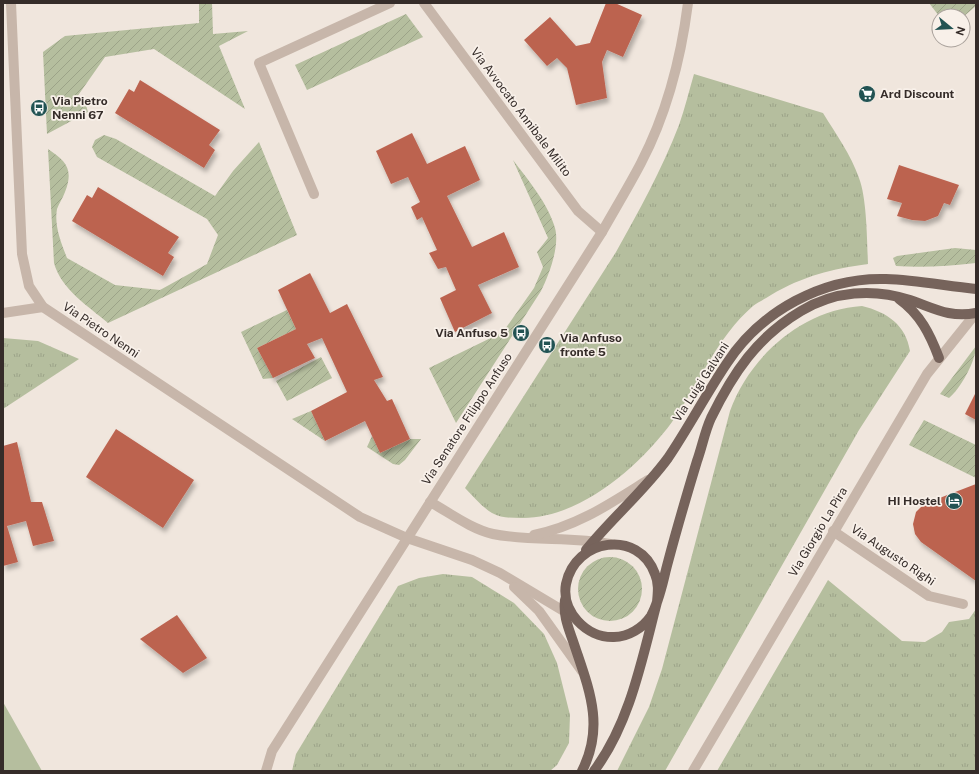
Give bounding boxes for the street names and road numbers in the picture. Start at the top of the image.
street label: Via Avvocato Annibale Milito [468,45,574,179]
street label: Via Pietro Nenni [60,299,142,361]
street label: Via Luigi Galvani [670,340,732,424]
street label: Via Senatore Filippo Anfuso [419,350,515,488]
street label: Via Giorgio La Pira [786,485,850,579]
street label: Via Augusto Righi [848,522,938,588]

